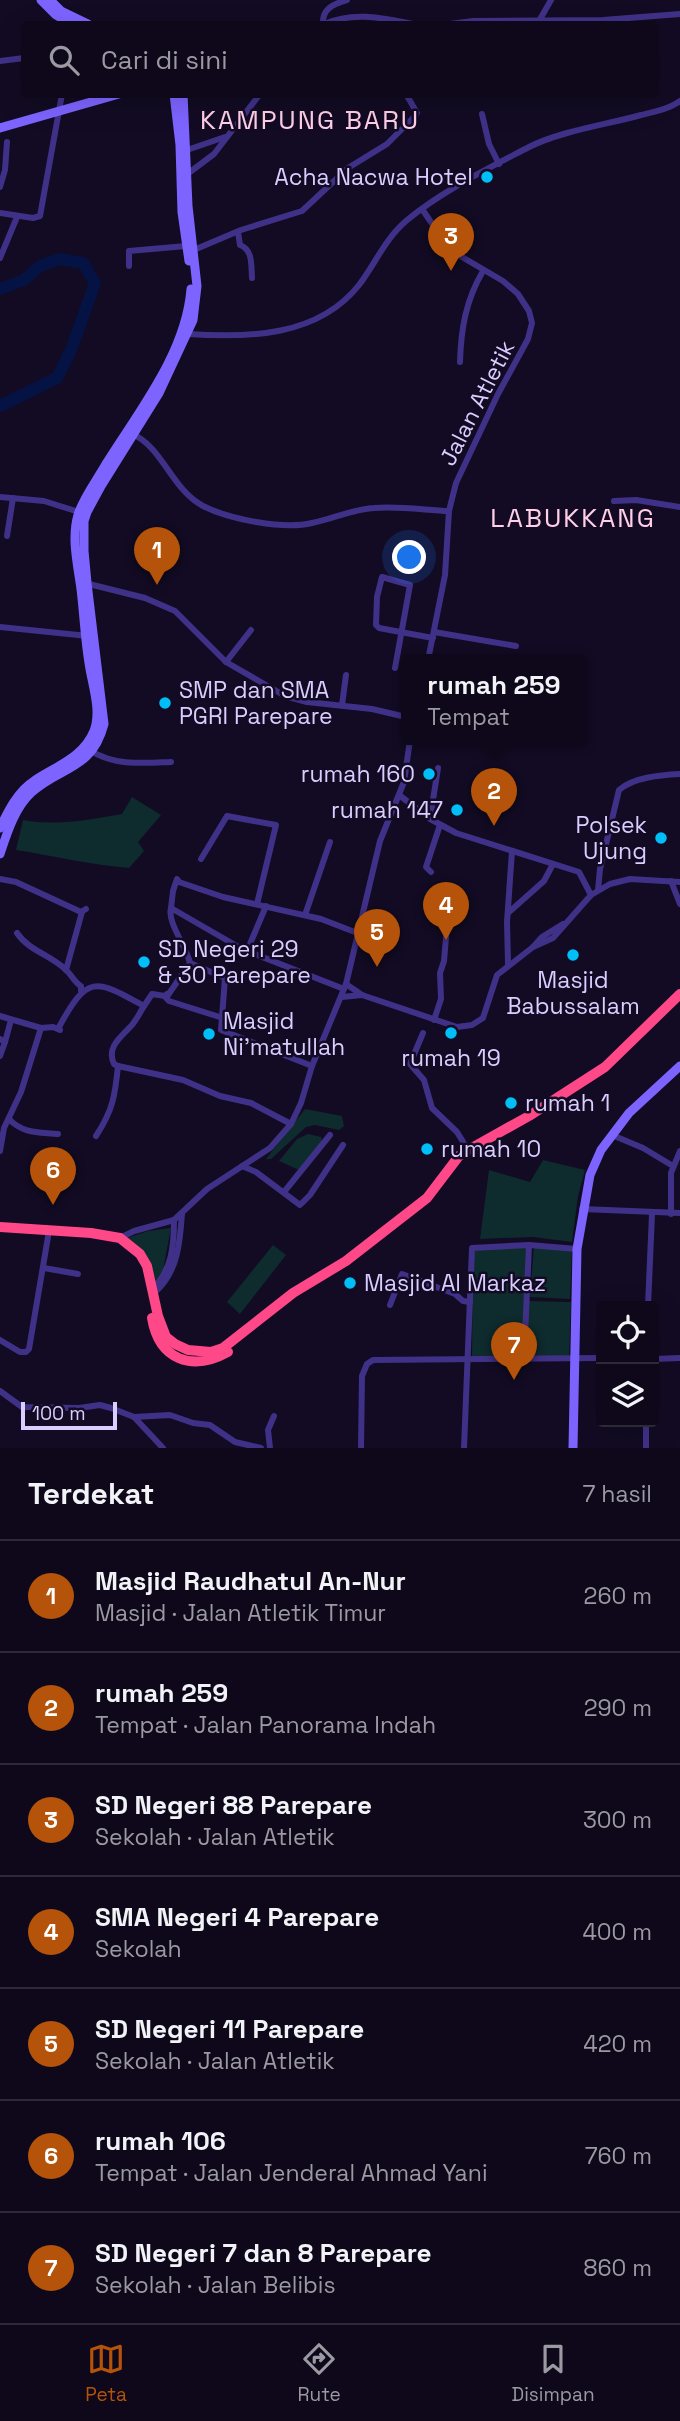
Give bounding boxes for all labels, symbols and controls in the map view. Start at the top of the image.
search box [21,21,659,98]
icon: search [45,41,83,79]
text: Cari di sini [101,43,228,77]
district label: KAMPUNG BARU [200,103,420,137]
place label: Acha Nacwa Hotel [274,162,473,192]
marker: Acha Nacwa Hotel [479,169,495,185]
pin: 3 [428,213,474,271]
street label: Jalan Atletik [433,335,521,471]
district label: LABUKKANG [490,501,656,535]
pin: 1 [134,527,180,585]
your location [392,540,426,574]
popup [401,654,587,745]
text: rumah 259 [427,668,561,702]
place label: SMP dan SMA PGRI Parepare [179,675,333,731]
marker: SMP dan SMA PGRI Parepare [157,695,173,711]
text: Tempat [427,702,510,732]
place label: rumah 160 [301,759,415,789]
marker: rumah 160 [421,766,437,782]
pin: 2 [471,768,517,826]
place label: rumah 147 [331,795,443,825]
marker: rumah 147 [449,802,465,818]
place label: Polsek Ujung [576,810,647,866]
marker: Polsek Ujung [653,830,669,846]
pin: 4 [423,882,469,940]
pin: 5 [354,909,400,967]
place label: SD Negeri 29 & 30 Parepare [158,934,311,990]
marker: Masjid Babussalam [565,947,581,963]
marker: SD Negeri 29 & 30 Parepare [136,954,152,970]
place label: Masjid Babussalam [506,965,640,1021]
place label: Masjid Ni'matullah [223,1006,345,1062]
marker: rumah 19 [443,1025,459,1041]
marker: Masjid Ni'matullah [201,1026,217,1042]
place label: rumah 19 [401,1043,501,1073]
place label: rumah 1 [525,1088,610,1118]
marker: rumah 1 [503,1095,519,1111]
place label: rumah 10 [441,1134,541,1164]
marker: rumah 10 [419,1141,435,1157]
pin: 6 [30,1147,76,1205]
place label: Masjid Al Markaz [364,1268,546,1298]
marker: Masjid Al Markaz [342,1275,358,1291]
map controls [596,1301,659,1427]
button: locate [596,1301,659,1364]
pin: 7 [491,1322,537,1380]
button: layers [596,1364,659,1427]
scale bar [21,1399,117,1431]
text: 100 m [32,1401,86,1426]
text: Terdekat [28,1474,154,1513]
text: 7 hasil [582,1479,652,1509]
text: Masjid Raudhatul An-Nur [95,1564,406,1598]
text: 1 [46,1581,56,1611]
text: 260 m [584,1581,652,1611]
text: Masjid · Jalan Atletik Timur [95,1598,386,1628]
text: rumah 259 [95,1676,228,1710]
text: 2 [44,1693,58,1723]
text: 290 m [584,1693,652,1723]
text: Tempat · Jalan Panorama Indah [95,1710,436,1740]
text: SD Negeri 88 Parepare [95,1788,372,1822]
text: 3 [44,1805,58,1835]
text: 300 m [583,1805,652,1835]
text: Sekolah · Jalan Atletik [95,1822,335,1852]
text: SMA Negeri 4 Parepare [95,1900,379,1934]
text: 4 [44,1917,58,1947]
text: 400 m [582,1917,652,1947]
text: Sekolah [95,1934,182,1964]
text: SD Negeri 11 Parepare [95,2012,364,2046]
text: 5 [44,2029,58,2059]
text: 420 m [583,2029,652,2059]
text: Sekolah · Jalan Atletik [95,2046,335,2076]
text: rumah 106 [95,2124,226,2158]
text: 6 [44,2141,58,2171]
text: 760 m [585,2141,652,2171]
text: Tempat · Jalan Jenderal Ahmad Yani [95,2158,488,2188]
text: SD Negeri 7 dan 8 Parepare [95,2236,432,2270]
text: 7 [45,2253,57,2283]
text: 860 m [583,2253,652,2283]
text: Sekolah · Jalan Belibis [95,2270,336,2300]
tab: Peta [85,2340,127,2407]
tab: Rute [298,2340,341,2407]
tab: Disimpan [512,2340,595,2407]

